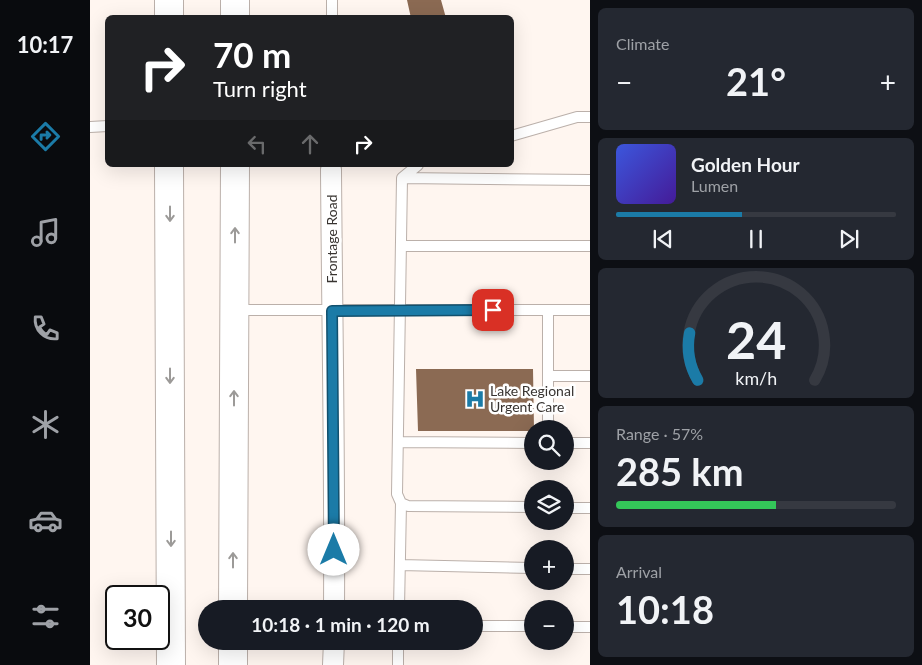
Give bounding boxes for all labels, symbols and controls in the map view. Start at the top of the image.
text: 10:17 [17,31,73,58]
text: 70 m [213,33,291,75]
text: Climate [616,34,669,53]
icon: right [130,35,195,100]
text: 21° [726,58,786,104]
text: − [616,65,632,99]
text: + [880,65,896,99]
text: Turn right [213,75,307,102]
icon: directions [28,119,63,154]
icon: left [243,130,271,158]
icon: ahead [296,130,324,158]
icon: right [349,130,377,158]
text: Golden Hour [691,153,800,176]
text: Lumen [691,176,738,195]
street label: Frontage Road [323,195,340,283]
one-way arrow [165,205,175,221]
icon: music [28,215,63,250]
icon: previous [649,225,677,253]
icon: pause [742,225,770,253]
icon: next [835,225,863,253]
one-way arrow [230,227,240,244]
pin [472,289,514,331]
icon: arrive [479,296,507,324]
text: 24 [726,308,786,370]
icon: phone [28,311,63,346]
text: km/h [735,367,777,389]
one-way arrow [165,368,175,384]
place label: Lake Regional Urgent Care [490,382,574,415]
hospital icon: Lake Regional Urgent Care [464,388,486,410]
one-way arrow [229,390,239,406]
icon: climate [28,407,63,442]
map controls [524,420,574,650]
button: search [524,420,574,470]
text: Range · 57% [616,424,703,443]
text: 285 km [616,448,744,494]
button: layers [524,480,574,530]
icon: car [28,503,63,538]
position arrow [307,523,359,575]
one-way arrow [166,530,176,546]
button: + [524,540,574,590]
one-way arrow [228,552,238,568]
text: Arrival [616,562,662,581]
speed limit sign: 30 [105,585,170,650]
text: 10:18 [616,586,714,632]
icon: filters [28,599,63,634]
button: − [524,600,574,650]
text: 10:18 · 1 min · 120 m [251,613,430,636]

